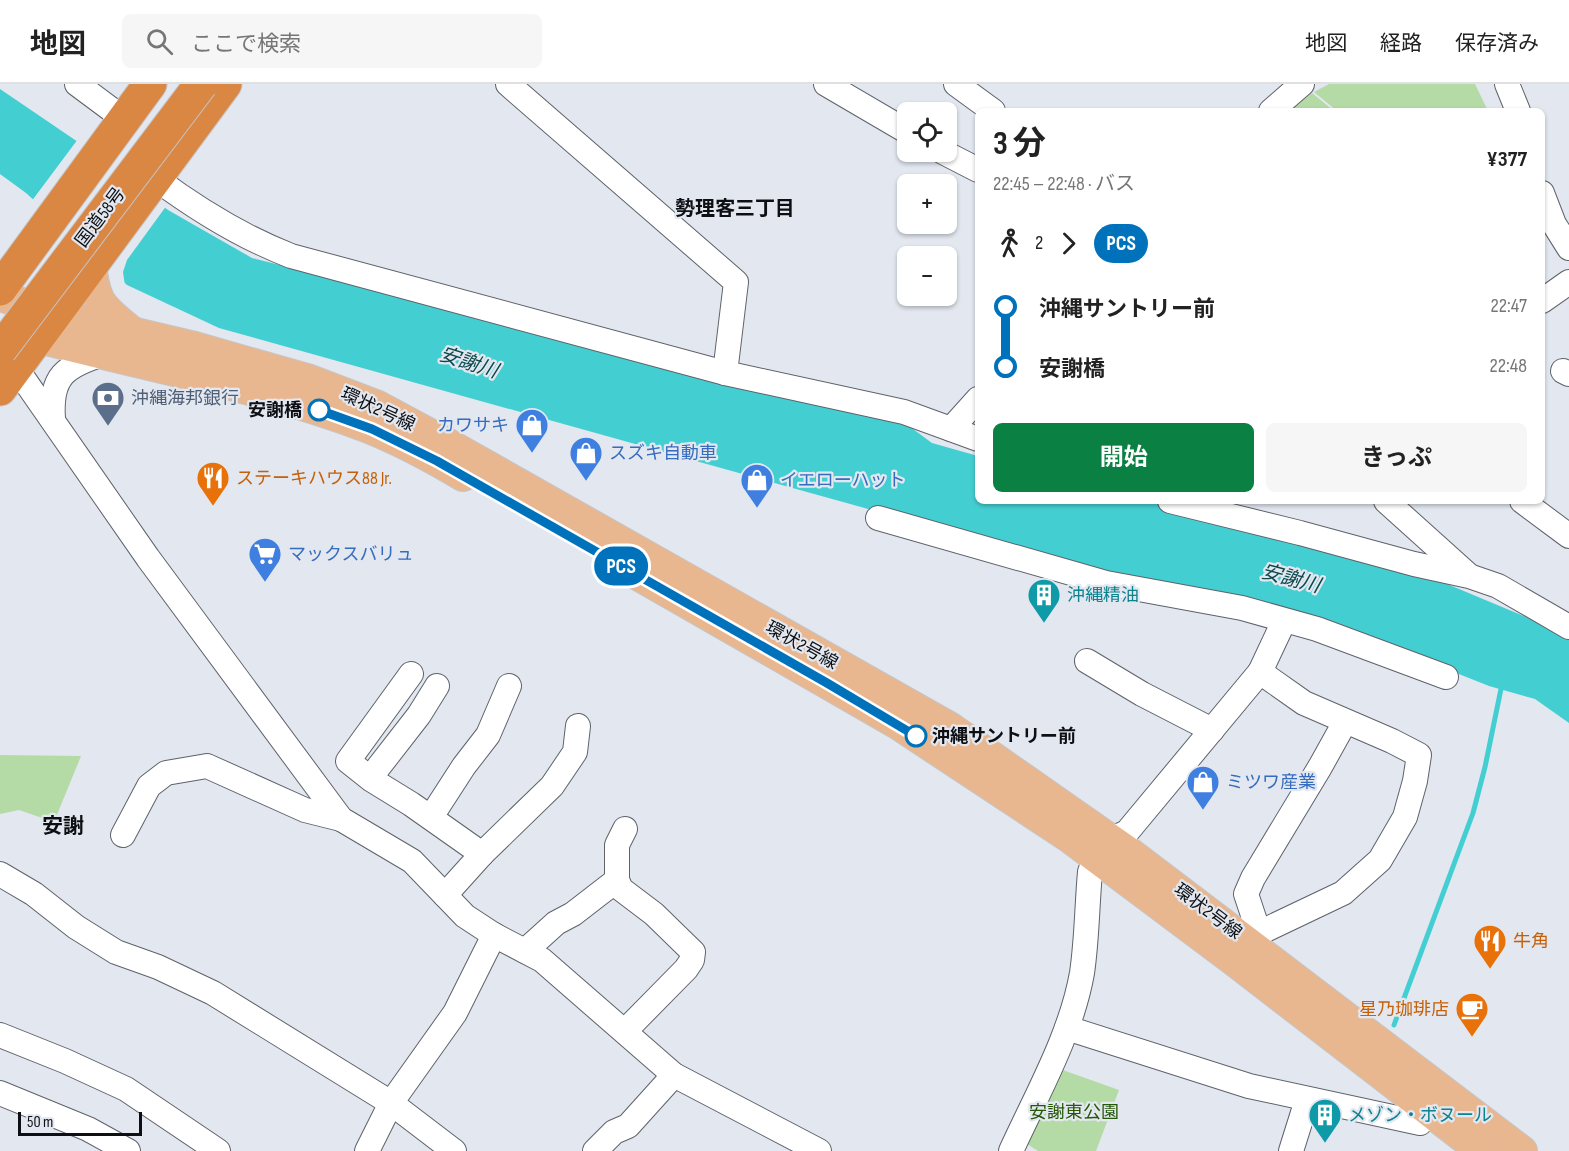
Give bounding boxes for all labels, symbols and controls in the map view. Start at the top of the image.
search box [122,14,542,68]
icon: search [143,25,176,58]
text: 地図 [30,28,86,61]
text: ここで検索 [191,31,301,58]
text: 地図 [1305,31,1347,56]
text: 経路 [1380,31,1422,56]
text: 保存済み [1455,31,1539,56]
map controls [897,102,957,306]
button: locate [897,102,957,162]
text: 3 分 [993,124,1046,164]
text: ¥377 [1487,146,1527,173]
text: 22:45 – 22:48 · バス [993,172,1135,196]
button: + [897,174,957,234]
street label: 国道58号 [71,183,130,251]
district label: 勢理客三丁目 [675,197,795,221]
icon: walk [993,227,1026,260]
icon: forward [1052,227,1085,260]
text: 2 [1035,231,1043,255]
text: PCS [1106,231,1136,256]
button: − [897,246,957,306]
text: 22:47 [1491,294,1527,318]
text: 沖縄サントリー前 [1039,296,1215,323]
water label: 安謝川 [436,342,503,384]
text: 22:48 [1490,354,1527,378]
text: 安謝橋 [1039,356,1105,383]
bank icon: 沖縄海邦銀行 [90,380,126,427]
street label: 環状2号線 [337,383,418,436]
place label: 沖縄海邦銀行 [131,388,239,409]
marker: 安謝橋 [308,399,330,421]
place label: 安謝橋 [248,400,302,421]
shop icon: カワサキ [514,407,550,454]
place label: カワサキ [437,415,509,436]
button: 開始 [993,423,1254,492]
button: きっぷ [1266,423,1527,492]
shop icon: スズキ自動車 [568,435,604,482]
place label: スズキ自動車 [609,443,717,464]
restaurant icon: ステーキハウス88 Jr. [195,460,231,507]
shop icon: イエローハット [739,462,775,509]
place label: ステーキハウス88 Jr. [236,468,392,489]
place label: イエローハット [780,470,905,491]
supermarket icon: マックスバリュ [247,536,283,583]
place label: マックスバリュ [288,544,413,565]
line badge: PCS [586,546,656,586]
text: PCS [606,554,636,579]
water label: 安謝川 [1259,560,1325,599]
building icon: 沖縄精油 [1026,577,1062,624]
place label: 沖縄精油 [1067,585,1139,606]
street label: 環状2号線 [762,617,842,674]
marker: 沖縄サントリー前 [905,725,927,747]
place label: 沖縄サントリー前 [932,726,1076,747]
shop icon: ミツワ産業 [1185,764,1221,811]
place label: ミツワ産業 [1226,772,1316,793]
district label: 安謝 [42,814,84,839]
street label: 環状2号線 [1170,879,1246,944]
restaurant icon: 牛角 [1472,923,1508,970]
place label: 牛角 [1513,931,1549,952]
cafe icon: 星乃珈琲店 [1454,991,1490,1038]
place label: 星乃珈琲店 [1359,999,1449,1020]
building icon: メゾン・ボヌール [1307,1097,1343,1144]
park label: 安謝東公園 [1029,1102,1119,1123]
place label: メゾン・ボヌール [1348,1105,1492,1126]
scale bar [18,1109,142,1136]
text: 50 m [27,1113,53,1132]

